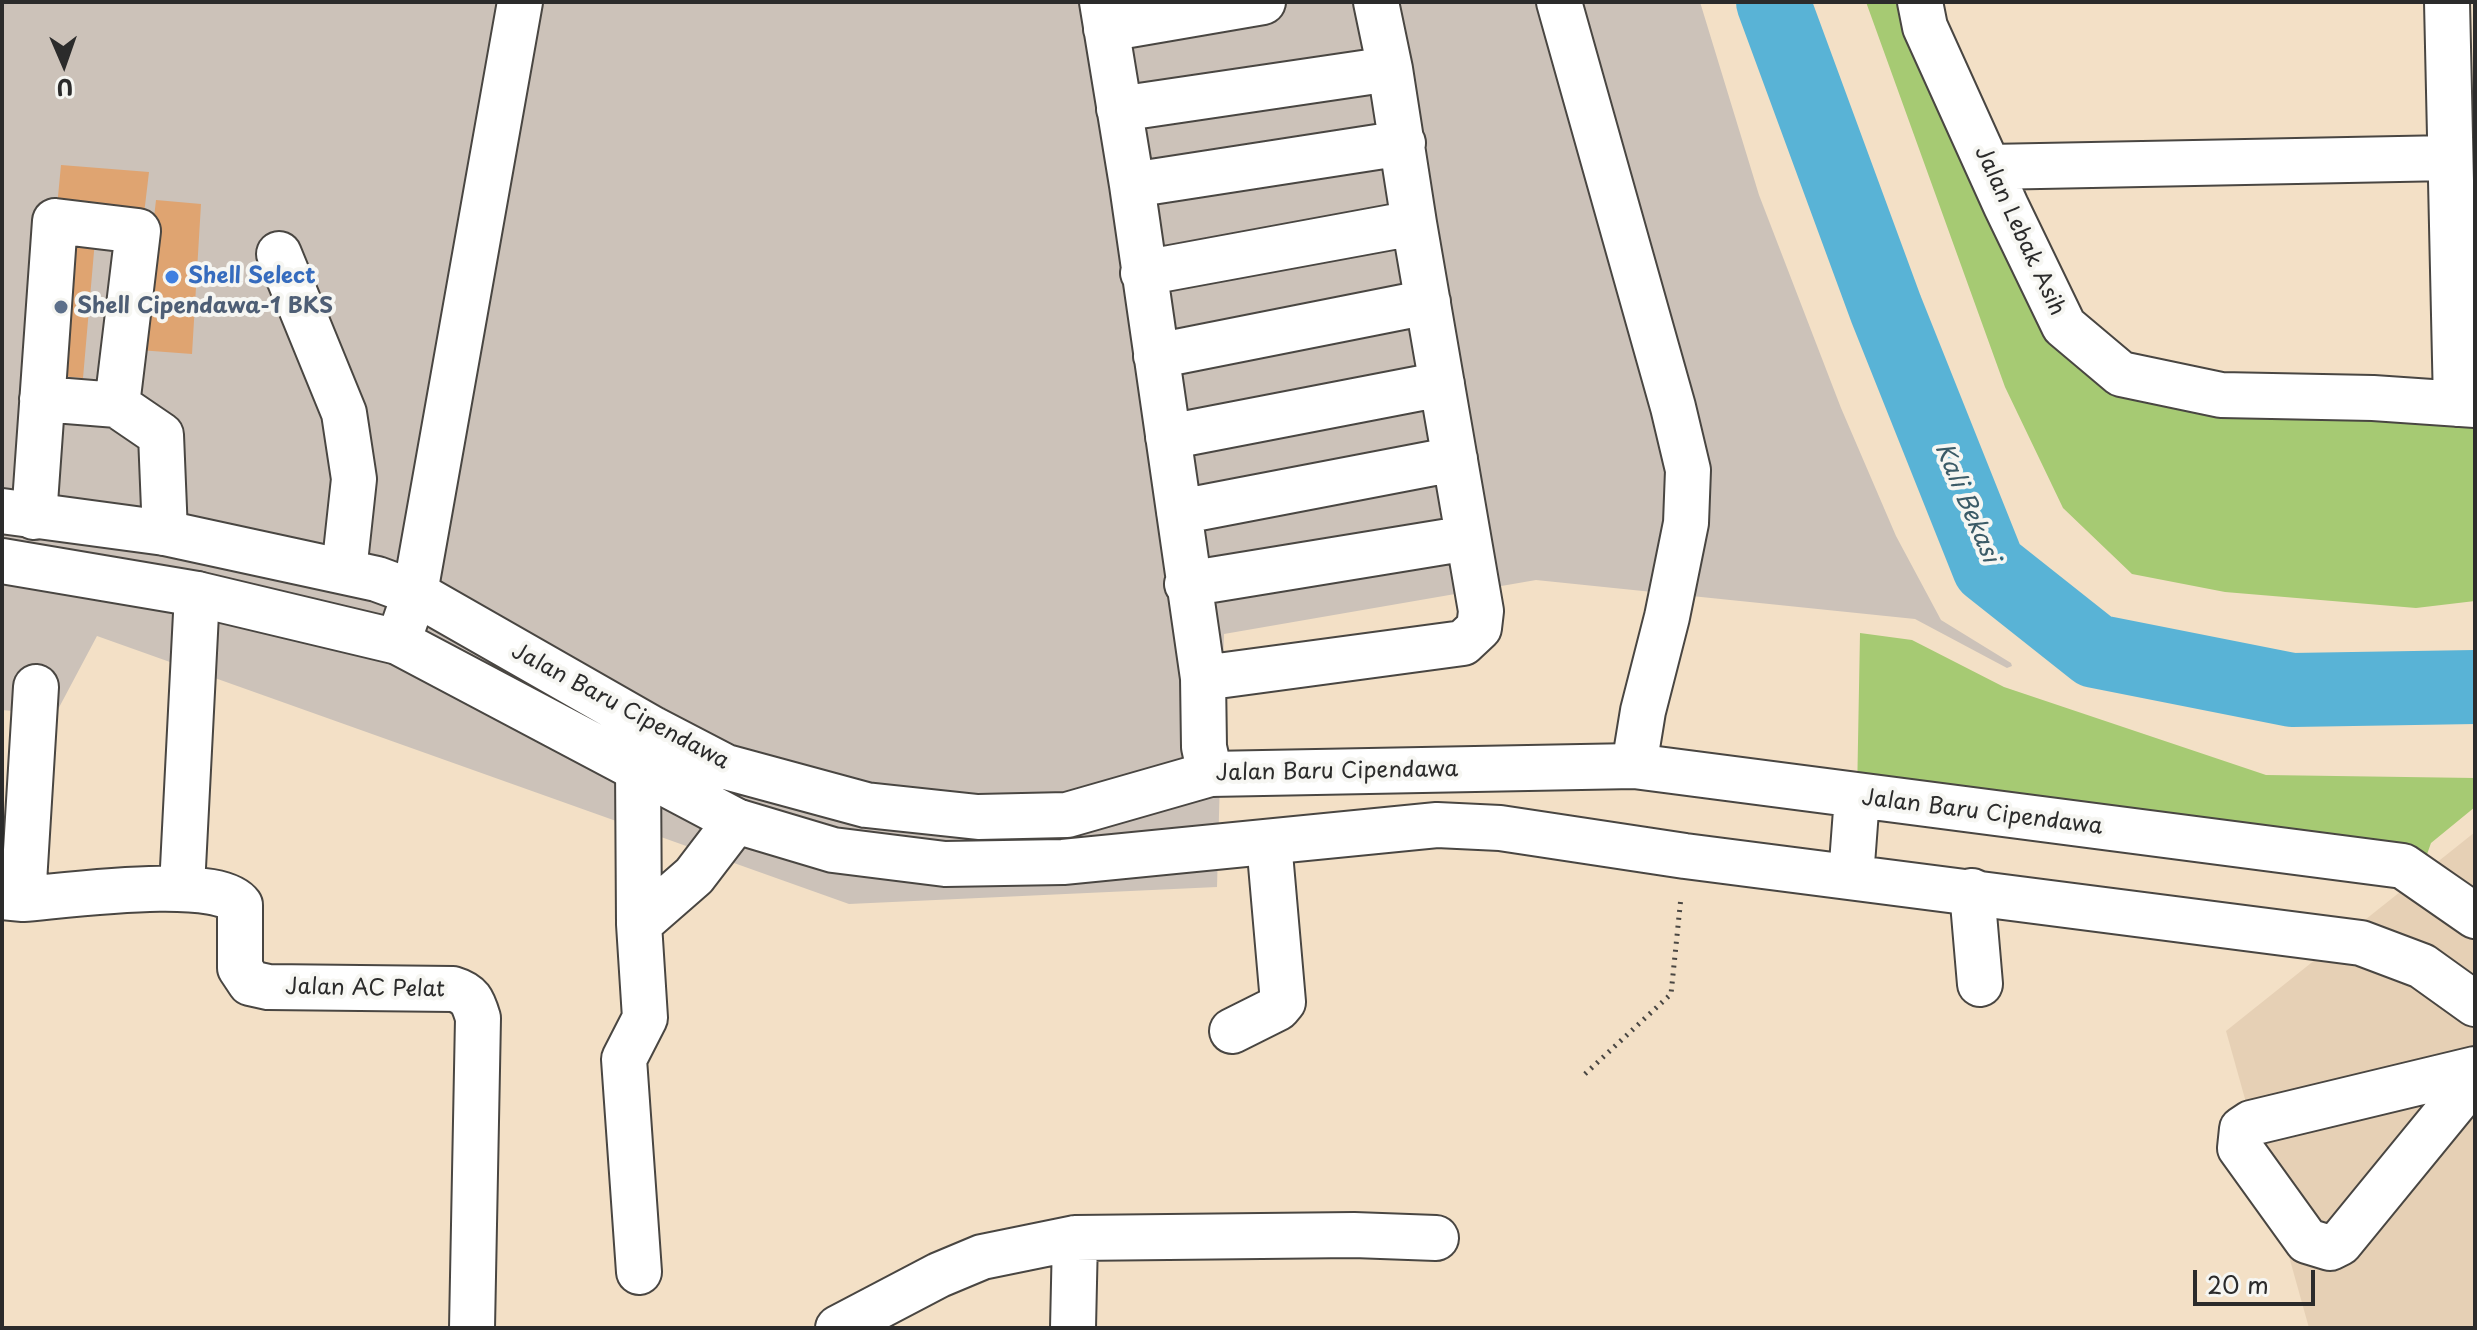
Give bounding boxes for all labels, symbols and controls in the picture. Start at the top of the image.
north arrow [24,24,104,104]
text: U [56,72,74,105]
street label: Jalan Lebak Asih [1968,142,2070,320]
place label: Shell Select [188,264,316,290]
marker: Shell Select [163,268,181,286]
place label: Shell Cipendawa-1 BKS [77,294,333,320]
marker: Shell Cipendawa-1 BKS [52,298,70,316]
water label: Kali Bekasi [1928,439,2004,567]
street label: Jalan Baru Cipendawa [507,638,733,776]
street label: Jalan Baru Cipendawa [1216,757,1458,787]
street label: Jalan Baru Cipendawa [1860,785,2104,841]
street label: Jalan AC Pelat [285,974,445,1004]
scale bar [2197,1254,2319,1304]
text: 20 m [2207,1266,2269,1302]

